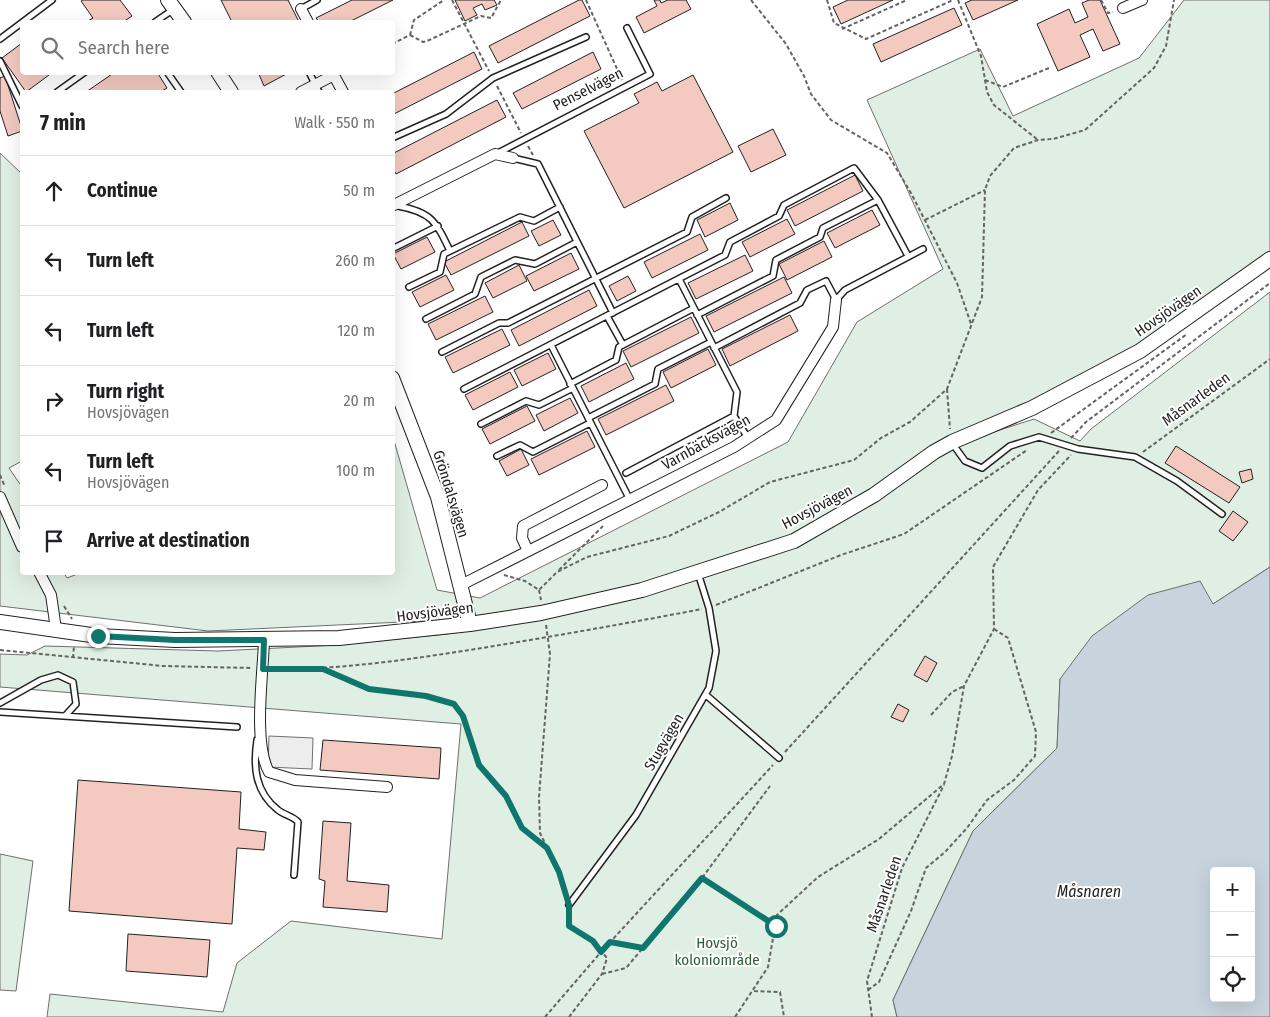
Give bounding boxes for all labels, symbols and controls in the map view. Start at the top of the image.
search box [20,20,395,75]
icon: search [38,34,66,62]
text: Search here [78,36,170,59]
street label: Penselvägen [550,64,626,114]
text: 7 min [40,110,86,136]
text: Walk · 550 m [294,113,375,132]
icon: ahead [40,177,68,205]
text: Continue [87,179,158,202]
text: 50 m [343,181,375,200]
icon: left [40,247,68,275]
text: Turn left [87,249,154,272]
text: 260 m [336,251,375,270]
street label: Hovsjövägen [1131,281,1205,341]
icon: left [40,317,68,345]
text: Turn left [87,319,154,342]
text: 120 m [337,321,375,340]
street label: Måsnarleden [1159,368,1233,430]
text: Turn right [87,380,164,403]
icon: right [40,387,68,415]
text: 20 m [344,391,375,410]
text: Hovsjövägen [87,403,169,422]
street label: Varnbäcksvägen [659,410,753,474]
street label: Gröndalsvägen [429,448,473,540]
text: Turn left [87,450,154,473]
icon: left [40,457,68,485]
text: 100 m [336,461,375,480]
text: Hovsjövägen [87,473,169,492]
street label: Hovsjövägen [779,481,855,533]
icon: arrive [40,527,68,555]
text: Arrive at destination [87,529,250,552]
street label: Hovsjövägen [396,598,474,626]
route end [87,625,110,648]
street label: Stugvägen [640,710,688,774]
street label: Måsnarleden [863,854,905,934]
map controls [1210,867,1255,1002]
button: + [1210,867,1255,912]
water label: Måsnaren [1057,882,1121,901]
button: − [1210,912,1255,957]
route start [765,915,788,938]
park label: Hovsjö koloniområde [674,934,760,969]
button: locate [1210,957,1255,1002]

